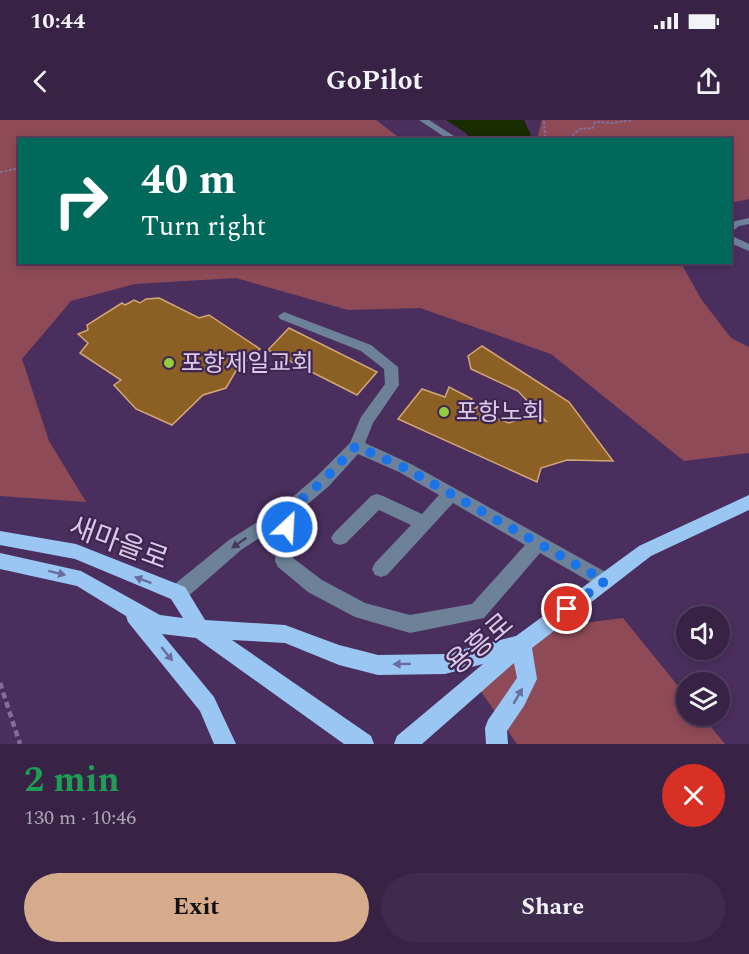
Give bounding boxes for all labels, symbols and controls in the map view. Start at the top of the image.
text: 10:44 [30,5,85,38]
text: GoPilot [326,60,423,102]
icon: back [24,65,57,98]
icon: share [692,65,725,98]
text: 40 m [141,149,236,212]
icon: right [42,162,120,240]
text: Turn right [141,206,266,248]
place label: 포항제일교회 [181,346,313,382]
marker: 포항제일교회 [162,356,176,370]
place label: 포항노회 [456,395,544,431]
marker: 포항노회 [437,405,451,419]
position arrow [255,495,319,559]
street label: 새마을로 [63,506,174,581]
one-way arrow [232,537,248,549]
one-way arrow [48,568,66,578]
one-way arrow [134,575,152,584]
pin [541,583,592,634]
icon: arrive [550,592,583,625]
street label: 용흥로 [437,603,523,685]
map controls [676,606,730,726]
button: sound [676,606,730,660]
one-way arrow [160,646,173,662]
one-way arrow [393,660,412,669]
button: layers [676,672,730,726]
one-way arrow [513,687,523,704]
text: 2 min [24,753,120,808]
button: close [662,764,725,827]
text: 130 m · 10:46 [24,803,136,833]
button: Exit [24,873,369,942]
button: Share [381,873,725,942]

